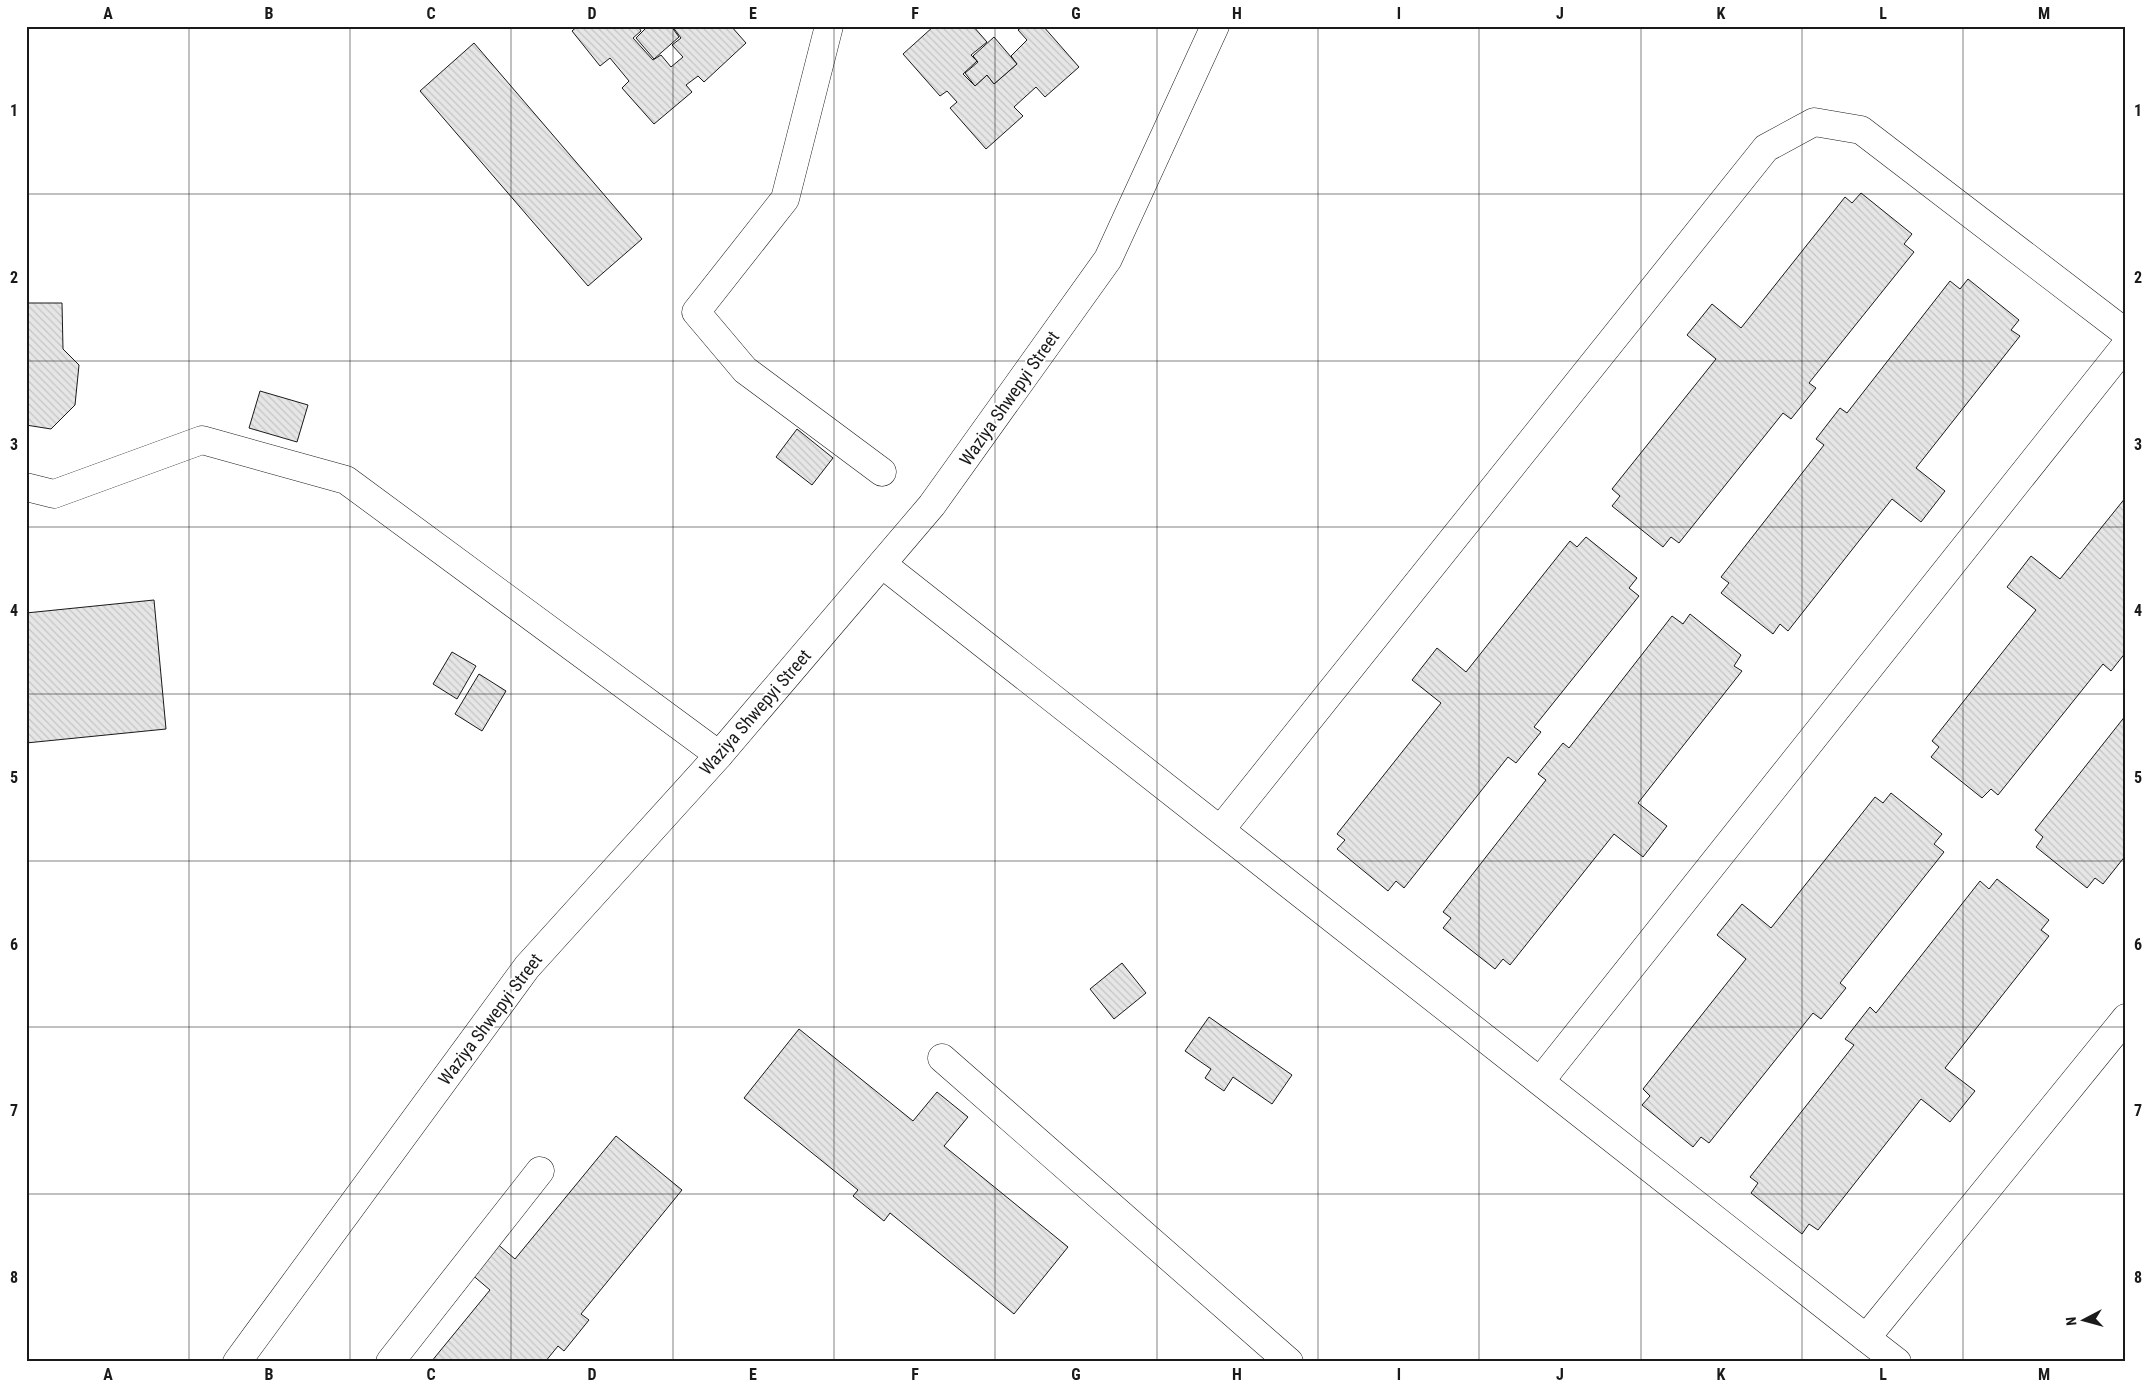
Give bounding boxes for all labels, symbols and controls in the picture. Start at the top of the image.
text: A [103,4,113,23]
text: B [265,4,274,23]
text: C [426,4,436,23]
text: D [587,4,597,23]
text: E [749,4,757,23]
text: F [911,4,919,23]
text: G [1071,4,1081,23]
text: H [1232,4,1242,23]
text: I [1397,4,1401,23]
text: J [1556,4,1564,23]
text: K [1717,4,1726,23]
text: L [1879,4,1887,23]
text: M [2038,4,2050,23]
text: 1 [10,101,18,120]
text: 1 [2134,101,2142,120]
text: 2 [10,268,18,287]
text: 2 [2134,268,2142,287]
street label: Waziya Shwepyi Street [955,327,1063,469]
text: 3 [10,435,18,454]
text: 3 [2134,435,2142,454]
text: 4 [10,601,18,620]
text: 4 [2134,601,2142,620]
street label: Waziya Shwepyi Street [695,645,815,779]
text: 5 [10,768,18,787]
text: 5 [2134,768,2142,787]
text: 6 [10,935,18,954]
text: 6 [2134,935,2142,954]
street label: Waziya Shwepyi Street [434,949,546,1089]
text: 7 [10,1101,18,1120]
text: 7 [2134,1101,2142,1120]
text: 8 [10,1268,18,1287]
text: 8 [2134,1268,2142,1287]
north arrow [2060,1296,2110,1346]
text: N [2063,1316,2079,1326]
text: A [103,1365,113,1384]
text: B [265,1365,274,1384]
text: C [426,1365,436,1384]
text: D [587,1365,597,1384]
text: E [749,1365,757,1384]
text: F [911,1365,919,1384]
text: G [1071,1365,1081,1384]
text: H [1232,1365,1242,1384]
text: I [1397,1365,1401,1384]
text: J [1556,1365,1564,1384]
text: K [1717,1365,1726,1384]
text: L [1879,1365,1887,1384]
text: M [2038,1365,2050,1384]

